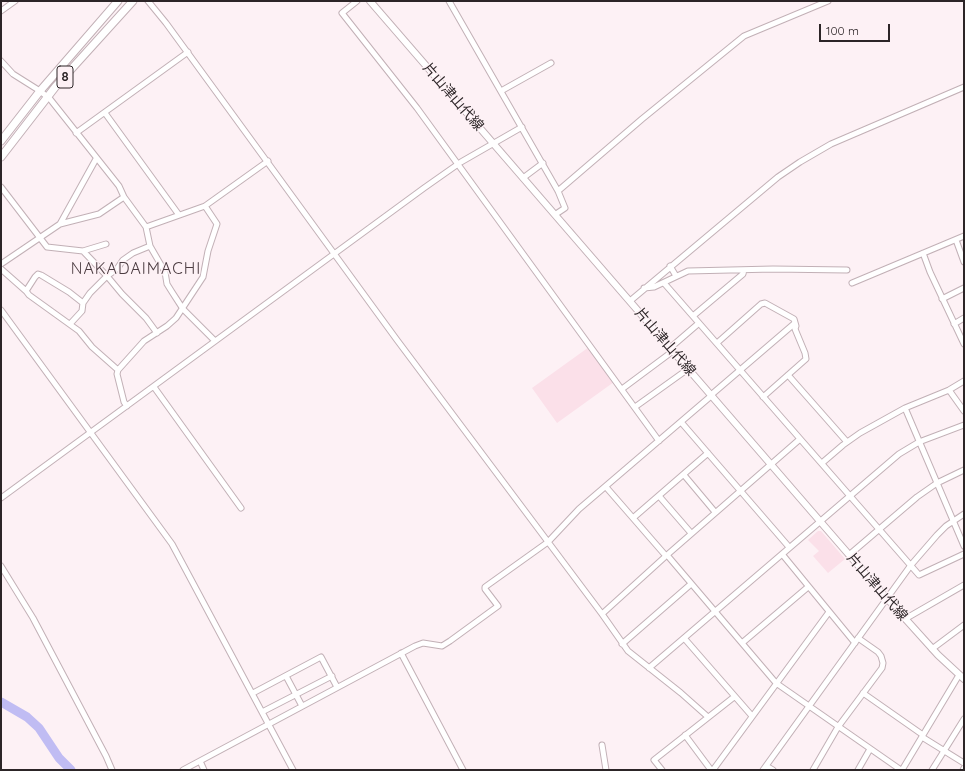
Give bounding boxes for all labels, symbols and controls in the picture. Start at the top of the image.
scale bar [821,16,892,42]
text: 100 m [826,23,859,38]
street label: 片山津山代線 [419,60,487,134]
road number: 8 [57,66,73,88]
district label: NAKADAIMACHI [71,259,201,279]
street label: 片山津山代線 [631,305,699,379]
street label: 片山津山代線 [843,550,911,624]

